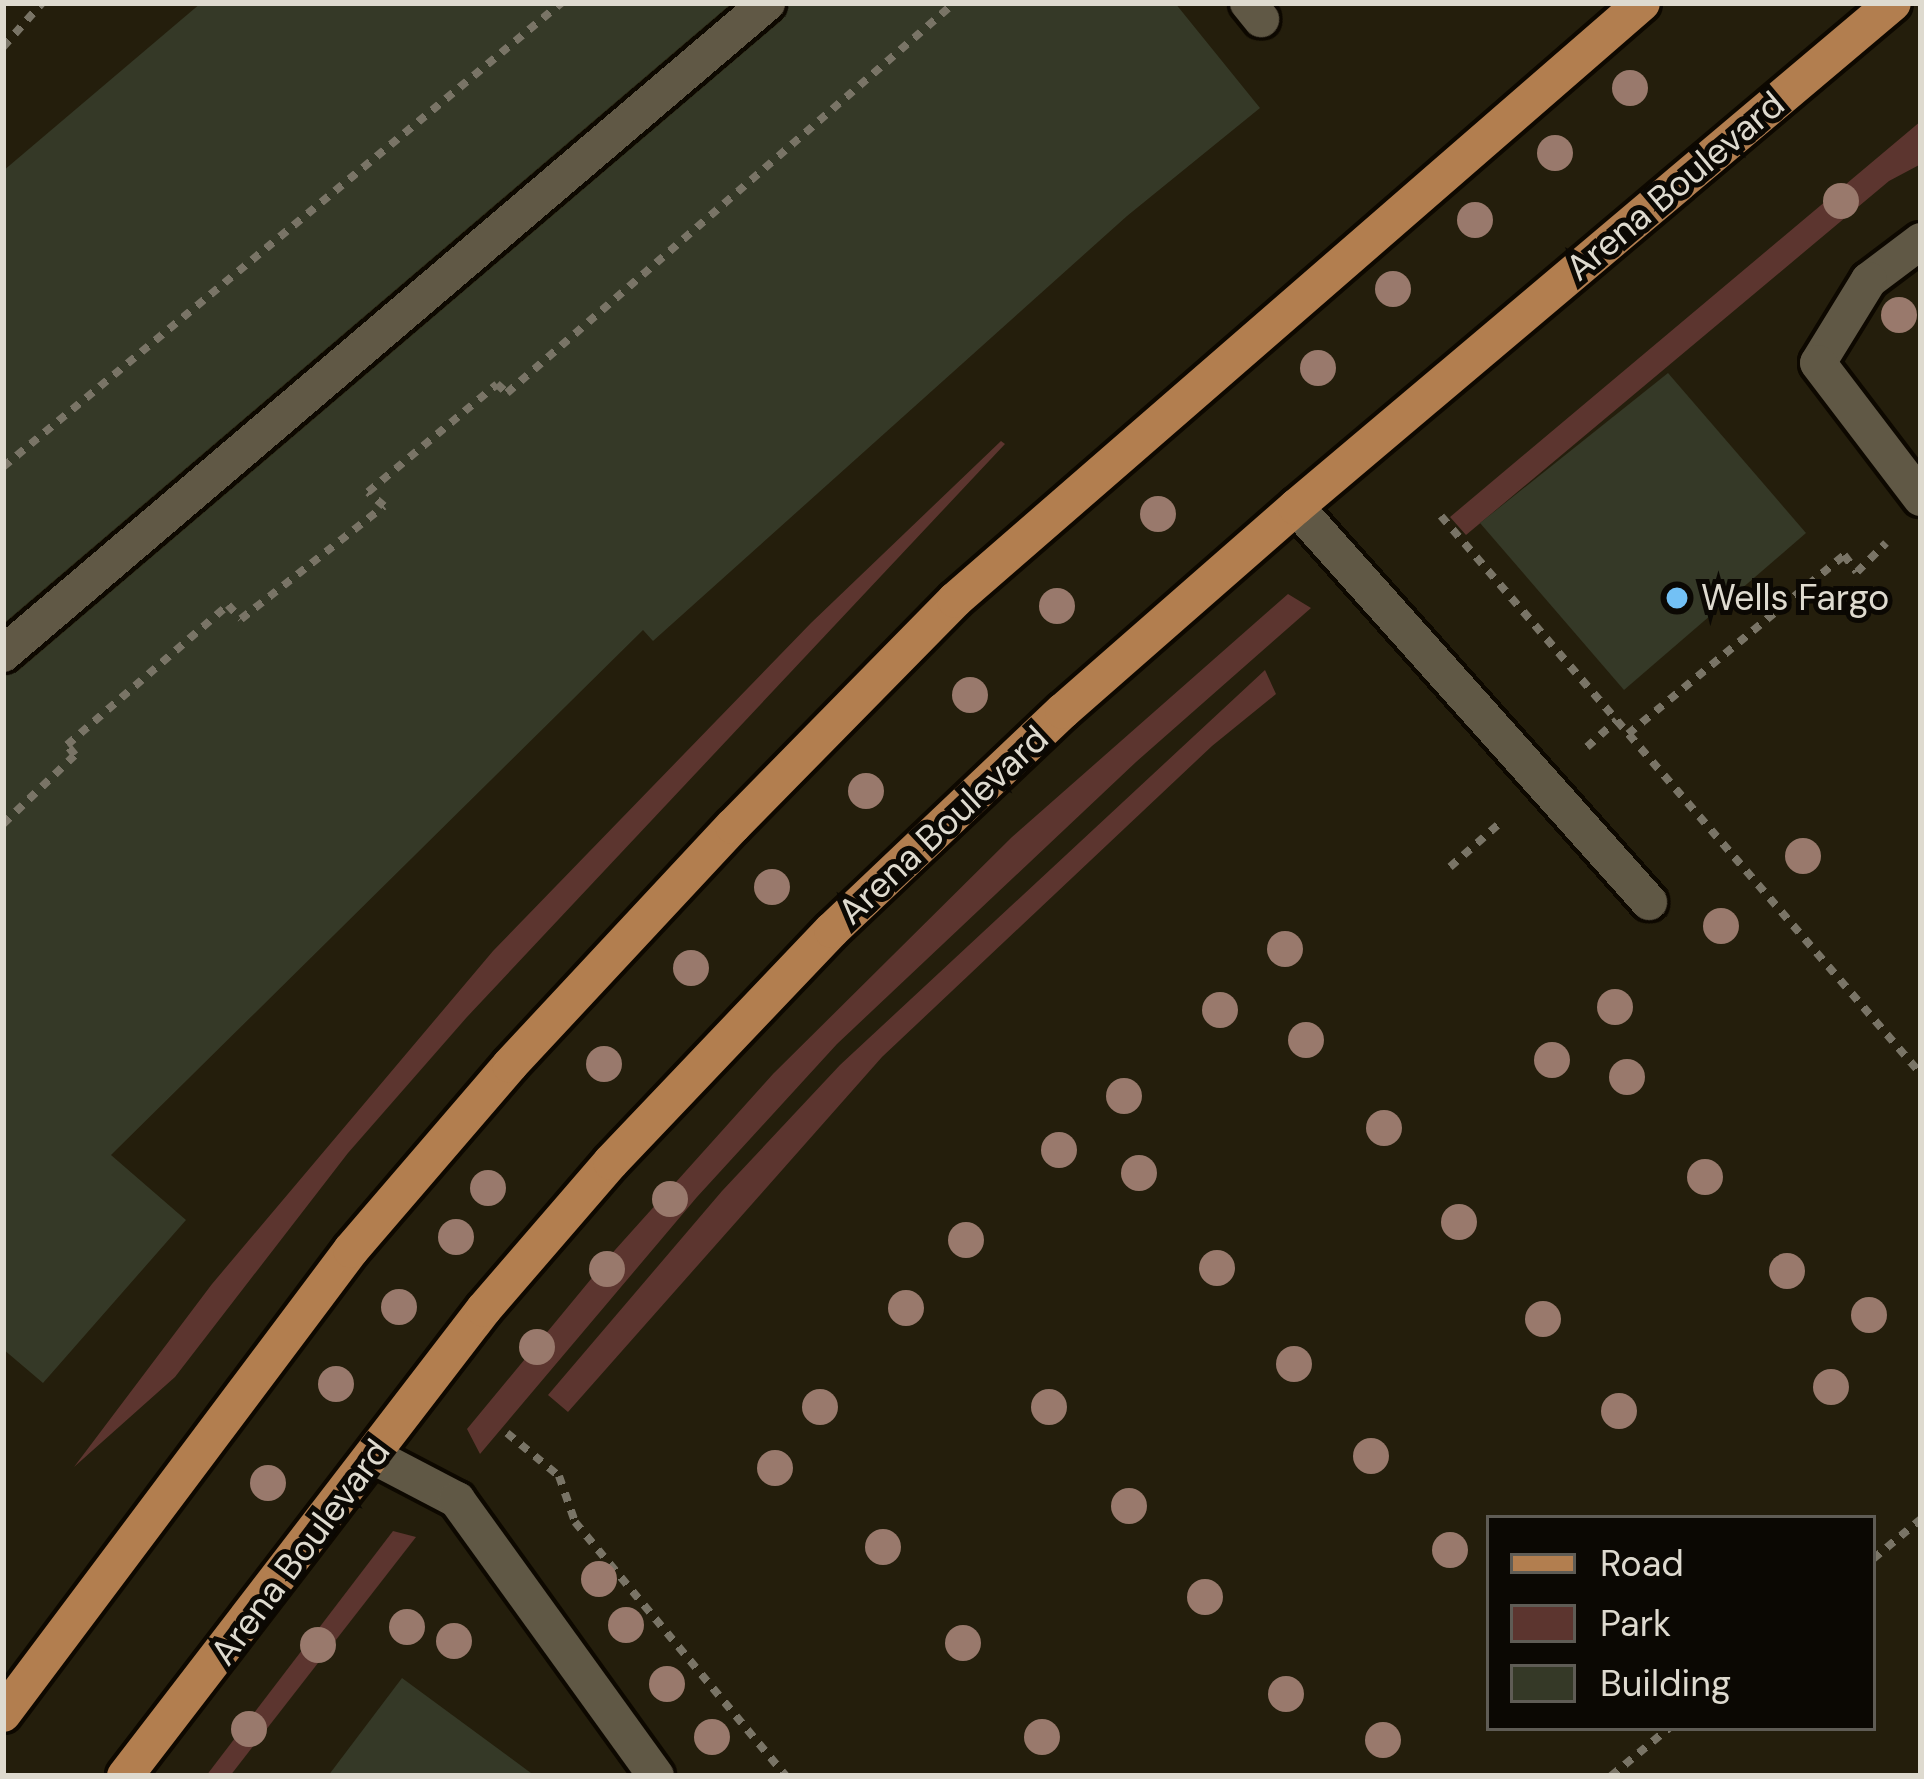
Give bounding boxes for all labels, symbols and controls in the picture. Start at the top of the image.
street label: Arena Boulevard [1557,82,1793,290]
place label: Wells Fargo [1701,576,1889,620]
marker: Wells Fargo [1664,585,1690,611]
street label: Arena Boulevard [829,717,1057,933]
street label: Arena Boulevard [201,1431,399,1673]
legend [1486,1515,1876,1731]
text: Road [1600,1540,1684,1587]
text: Park [1600,1600,1671,1647]
text: Building [1600,1660,1731,1707]

